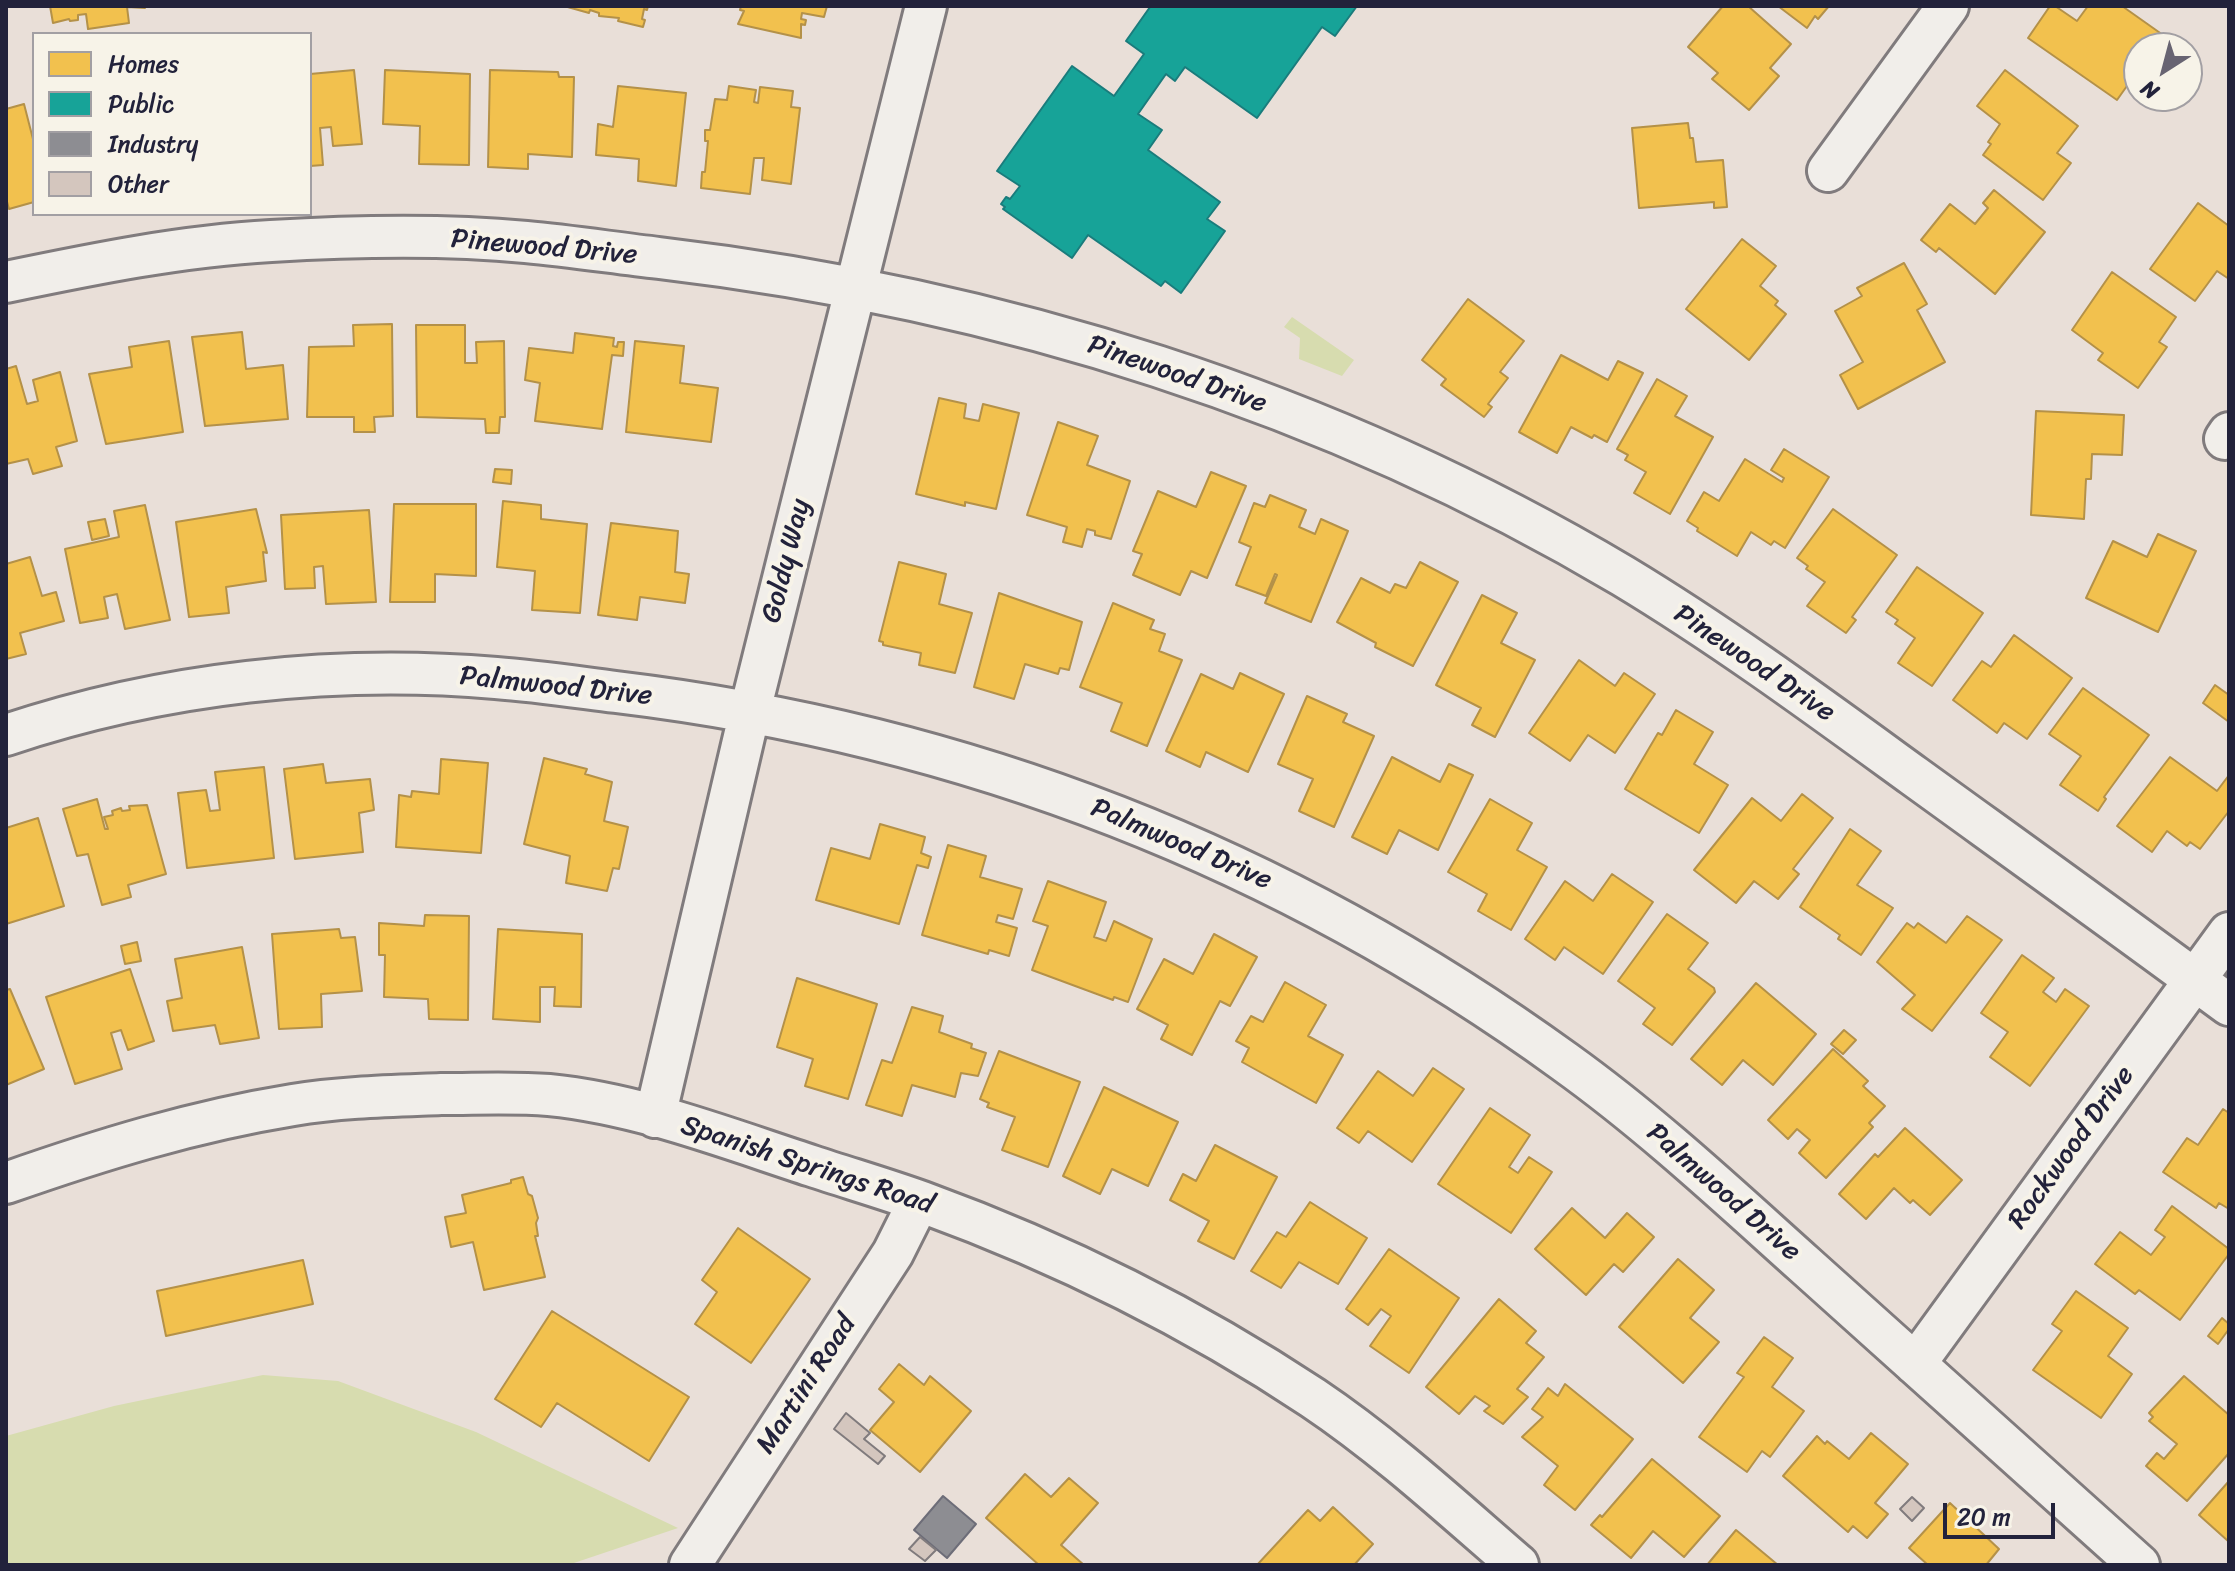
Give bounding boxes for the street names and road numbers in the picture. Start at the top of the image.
street label: Pinewood Drive [449,223,639,273]
street label: Pinewood Drive [1083,329,1271,421]
street label: Goldy Way [755,496,819,626]
street label: Pinewood Drive [1667,598,1841,730]
street label: Palmwood Drive [458,660,654,714]
street label: Palmwood Drive [1085,792,1277,898]
street label: Rockwood Drive [2002,1060,2142,1236]
street label: Spanish Springs Road [676,1109,938,1223]
street label: Palmwood Drive [1639,1117,1807,1269]
street label: Martini Road [750,1309,864,1461]

